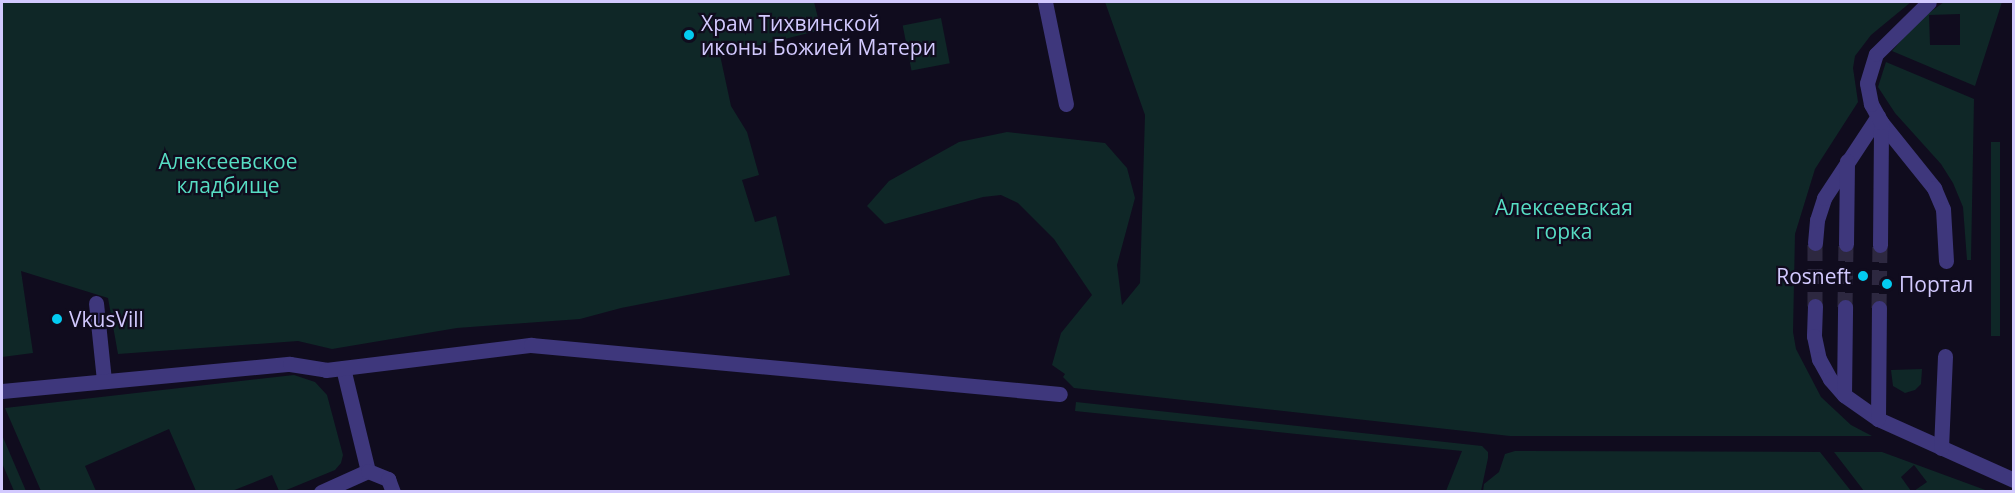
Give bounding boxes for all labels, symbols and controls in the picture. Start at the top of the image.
place label: Храм Тихвинской иконы Божией Матери [701,10,936,60]
marker: Храм Тихвинской иконы Божией Матери [682,28,696,42]
park label: Алексеевское кладбище [159,148,297,198]
park label: Алексеевская горка [1495,194,1633,244]
place label: Rosneft [1776,263,1851,289]
marker: Rosneft [1856,269,1870,283]
place label: Портал [1899,271,1973,297]
marker: Портал [1880,277,1894,291]
place label: VkusVill [69,306,144,332]
marker: VkusVill [50,312,64,326]

